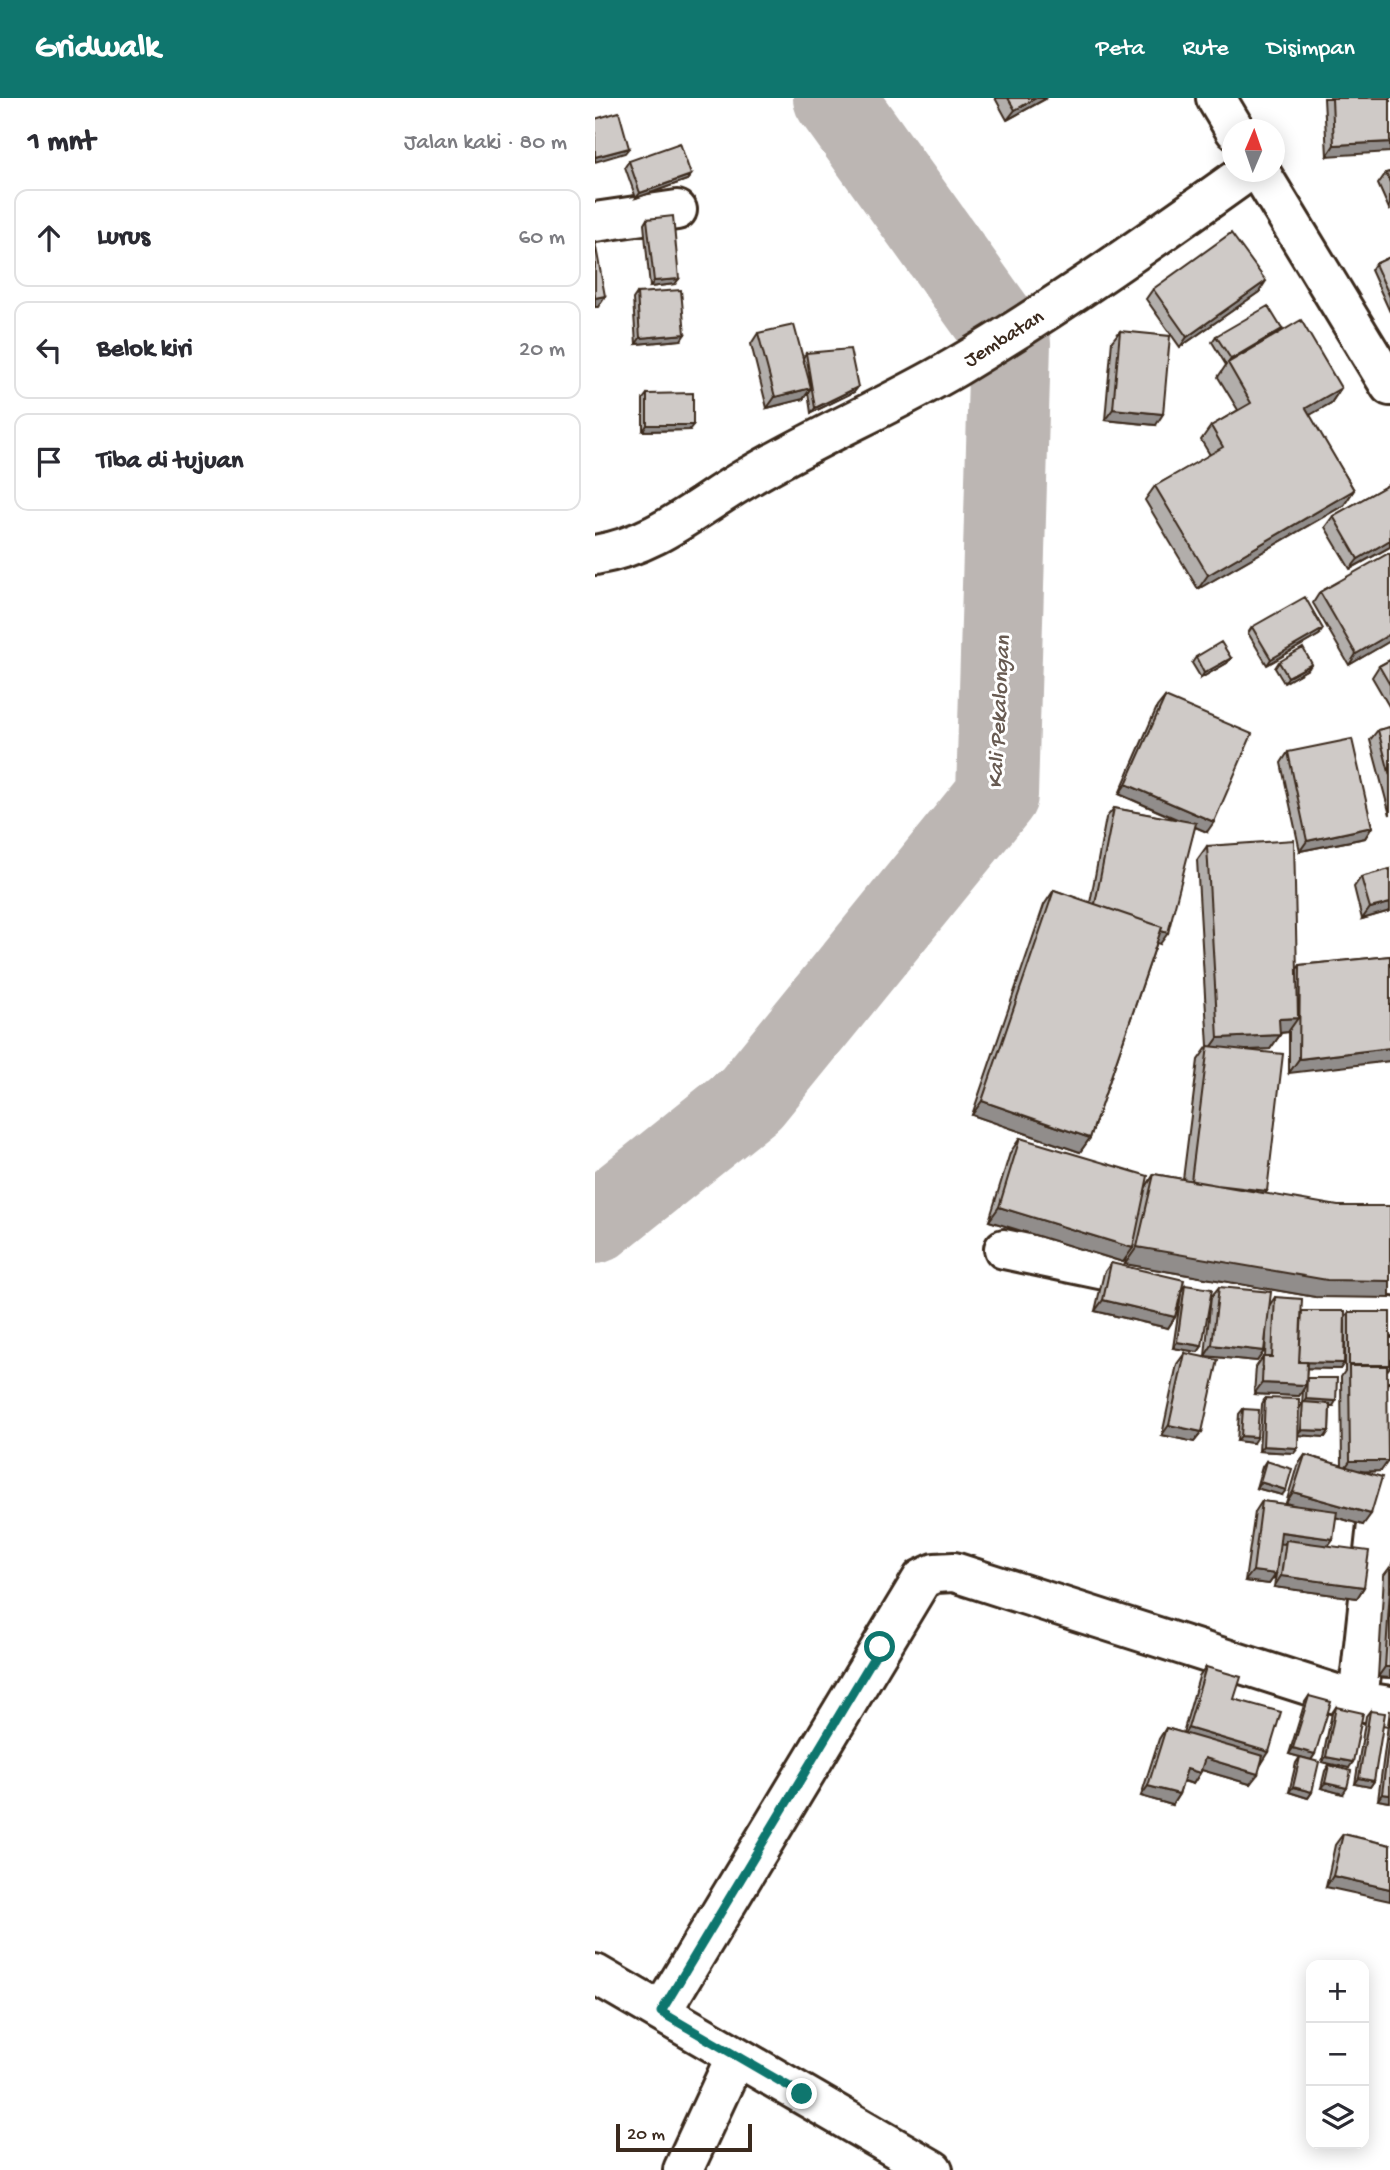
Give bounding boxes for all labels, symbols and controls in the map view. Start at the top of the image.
text: Gridwalk [35,30,160,68]
text: Peta [1096,35,1145,64]
text: Rute [1183,35,1229,64]
text: Disimpan [1267,35,1355,64]
north arrow [1222,119,1285,182]
text: 1 mnt [28,126,95,161]
text: Jalan kaki · 80 m [404,130,567,157]
icon: ahead [30,219,68,257]
text: Lurus [97,223,150,254]
text: 60 m [519,225,565,252]
street label: Jembatan [960,306,1050,374]
icon: left [30,331,68,369]
text: Belok kiri [97,335,193,366]
text: 20 m [519,337,565,364]
icon: arrive [30,443,68,481]
text: Tiba di tujuan [97,447,243,478]
water label: Kali Pekalongan [983,634,1018,789]
route start [864,1631,895,1662]
map controls [1306,1960,1369,2149]
button: + [1306,1960,1369,2023]
button: − [1306,2023,1369,2086]
route end [786,2078,817,2109]
button: layers [1306,2086,1369,2149]
scale bar [616,2121,753,2153]
text: 20 m [627,2124,665,2147]

